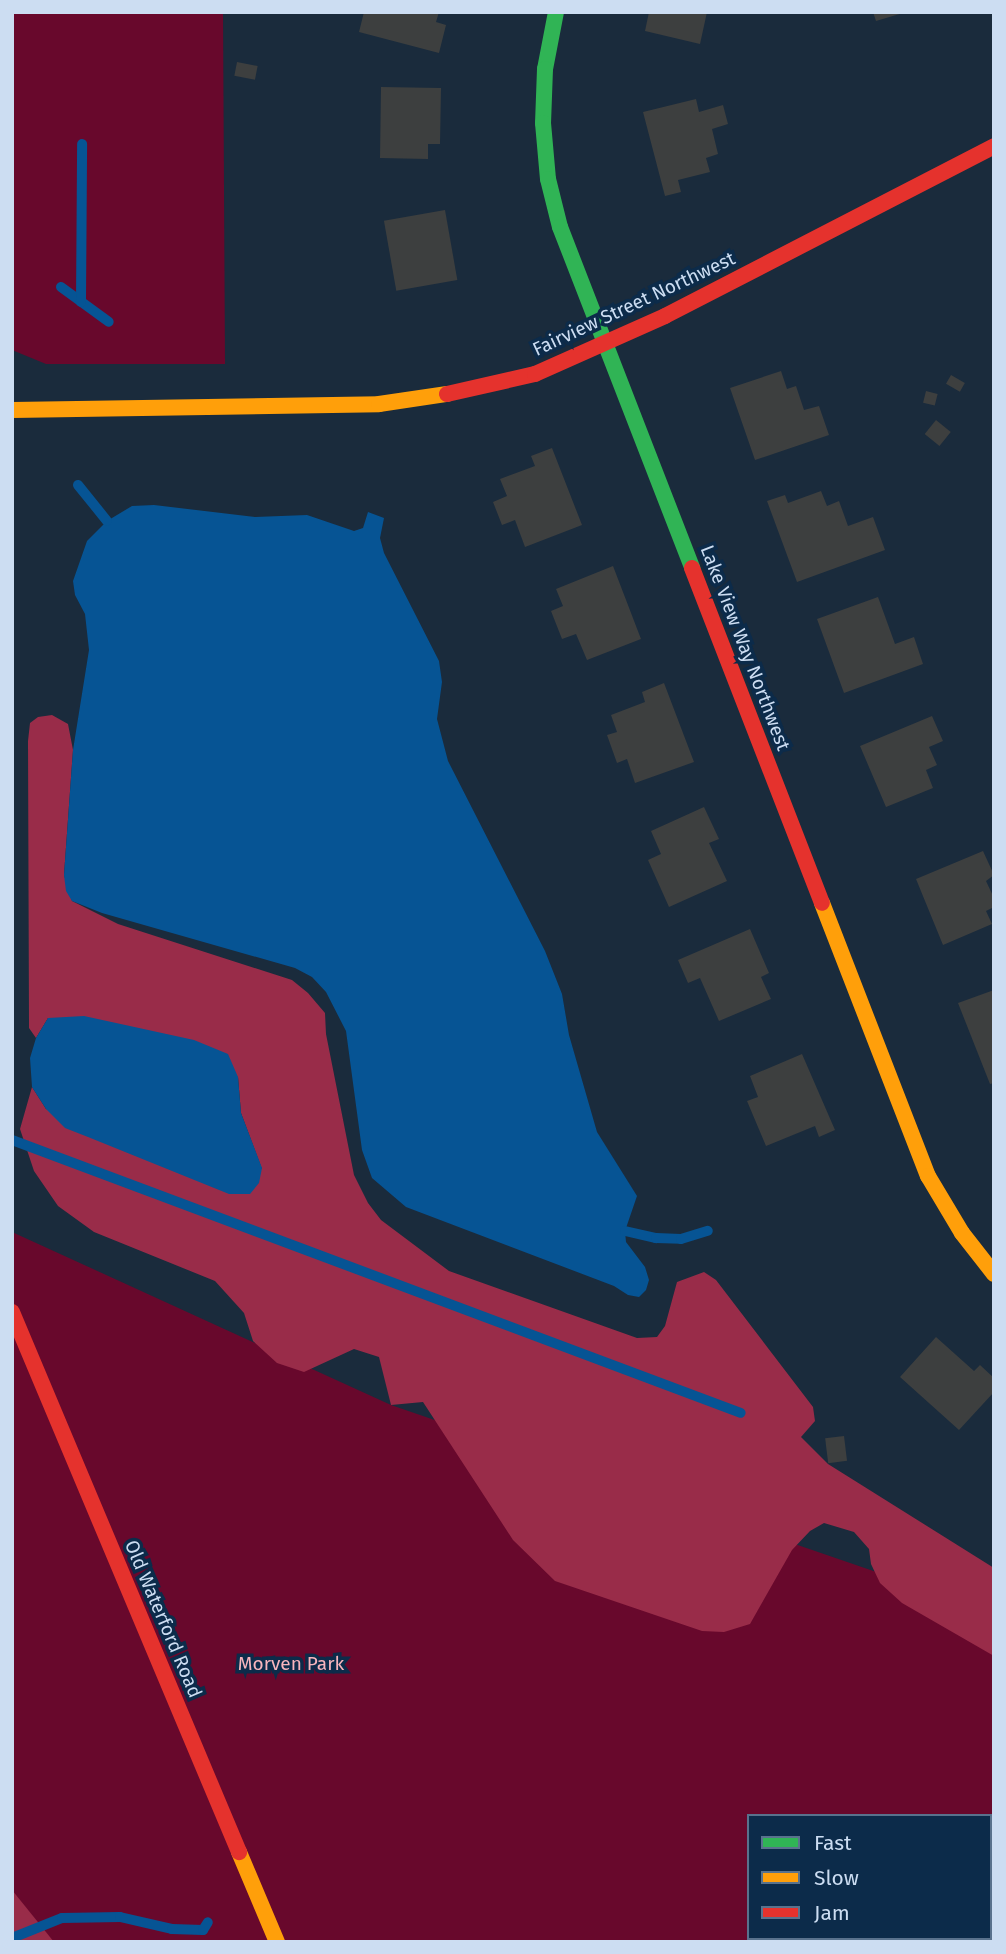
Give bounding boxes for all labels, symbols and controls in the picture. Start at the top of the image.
street label: Fairview Street Northwest [529,247,739,361]
street label: Lake View Way Northwest [695,542,795,754]
street label: Old Waterford Road [119,1537,207,1701]
park label: Morven Park [238,1653,344,1675]
legend [747,1814,992,1940]
text: Fast [814,1830,852,1856]
text: Slow [814,1865,859,1891]
text: Jam [814,1900,850,1926]

